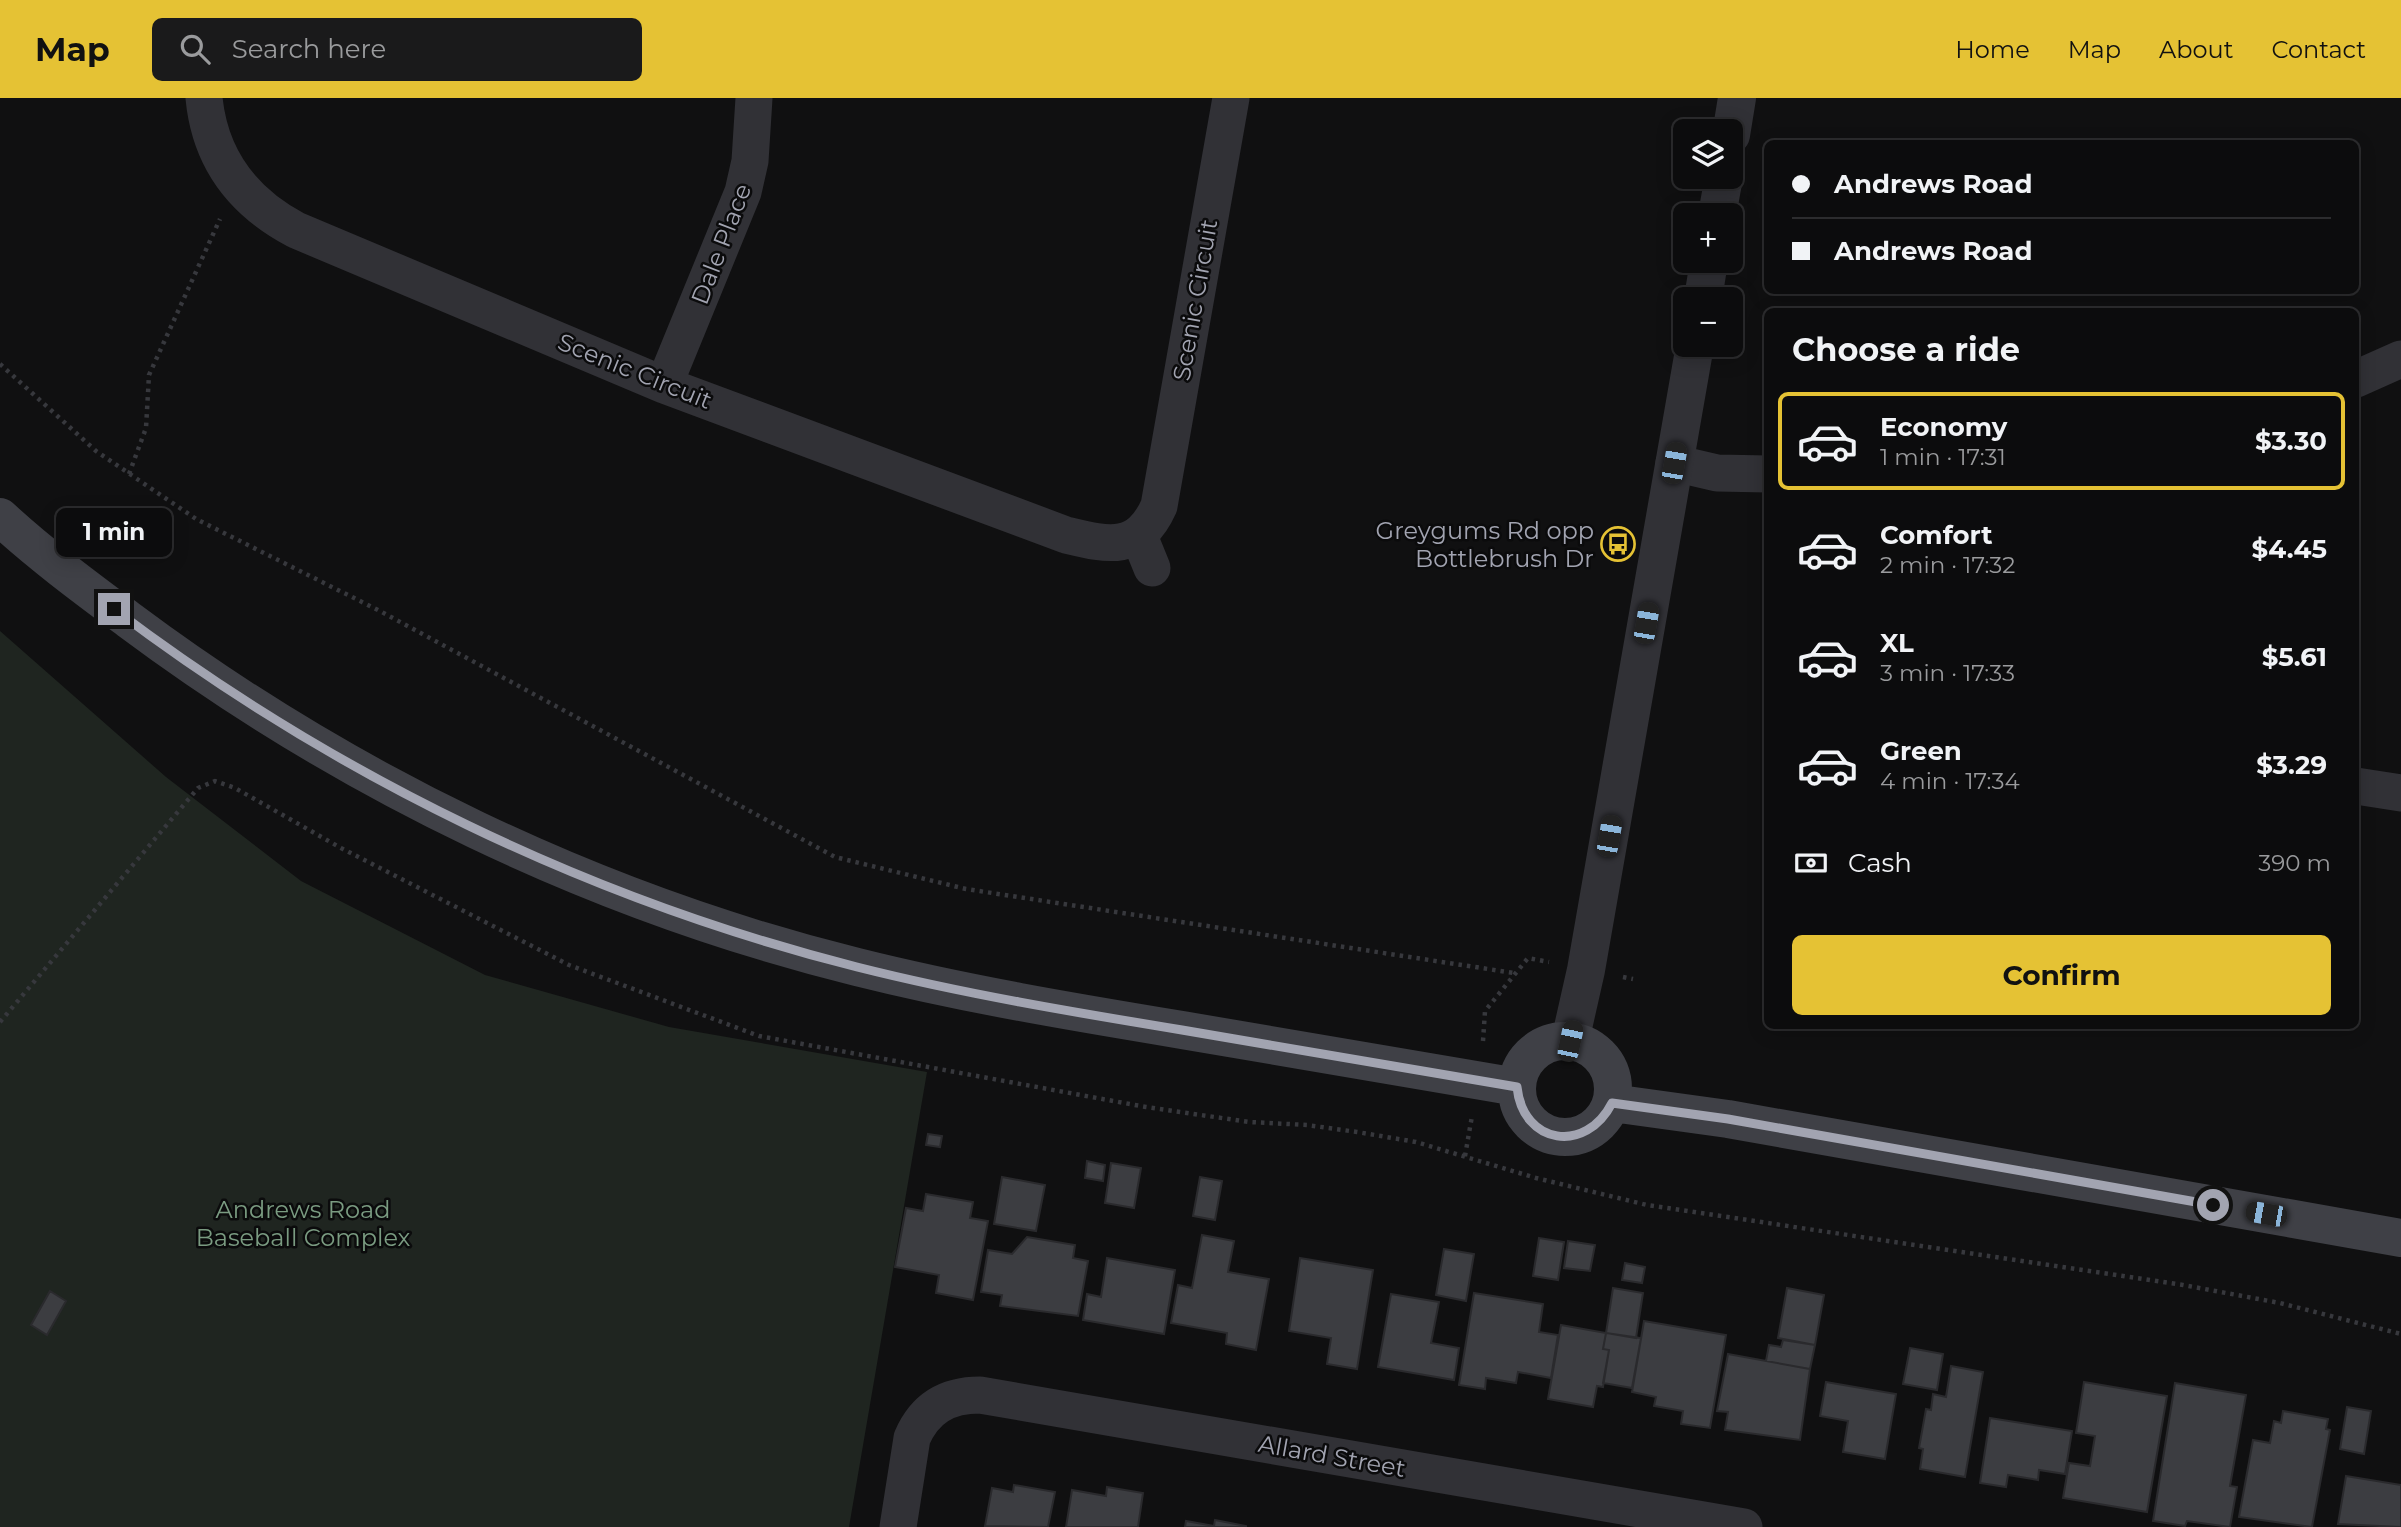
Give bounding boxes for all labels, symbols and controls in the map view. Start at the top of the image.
search box [152,18,642,81]
text: Map [35,29,110,69]
icon: search [176,30,214,68]
text: Search here [232,33,386,65]
text: Home [1955,35,2030,64]
text: Map [2068,35,2121,64]
text: About [2159,35,2233,64]
text: Contact [2271,35,2366,64]
map controls [1673,119,1743,357]
button: layers [1673,119,1743,189]
text: Andrews Road [1834,168,2032,200]
street label: Dale Place [685,180,757,308]
button: + [1673,203,1743,273]
street label: Scenic Circuit [1167,217,1224,383]
text: Andrews Road [1834,235,2032,267]
button: − [1673,287,1743,357]
street label: Scenic Circuit [554,327,716,415]
text: Choose a ride [1792,330,2020,369]
icon: car [1796,410,1859,473]
text: Economy [1880,411,2007,443]
text: $3.30 [2255,425,2327,457]
car [1661,440,1688,486]
text: 1 min · 17:31 [1880,443,2006,471]
callout: 1 min [56,508,172,556]
place label: Greygums Rd opp Bottlebrush Dr [1376,516,1594,573]
text: 1 min [83,518,145,546]
icon: car [1796,518,1859,581]
text: Comfort [1880,519,1992,551]
bus stop icon: Greygums Rd opp Bottlebrush Dr [1599,525,1637,563]
text: $4.45 [2252,533,2327,565]
text: 2 min · 17:32 [1880,551,2015,579]
route end [98,593,130,625]
car [1633,600,1660,646]
icon: car [1796,626,1859,689]
text: XL [1880,627,1914,659]
text: $5.61 [2262,641,2327,673]
text: 3 min · 17:33 [1880,659,2015,687]
icon: car [1796,734,1859,797]
text: Green [1880,735,1962,767]
text: $3.29 [2256,749,2327,781]
text: 4 min · 17:34 [1880,767,2020,795]
car [1596,813,1623,859]
icon: cash [1792,844,1830,882]
text: Cash [1848,847,1912,879]
text: 390 m [2258,849,2331,877]
button: Confirm [1792,935,2331,1015]
car [1556,1018,1585,1064]
route start [2197,1189,2229,1221]
park label: Andrews Road Baseball Complex [196,1195,411,1252]
car [2244,1200,2289,1228]
street label: Allard Street [1256,1429,1408,1483]

